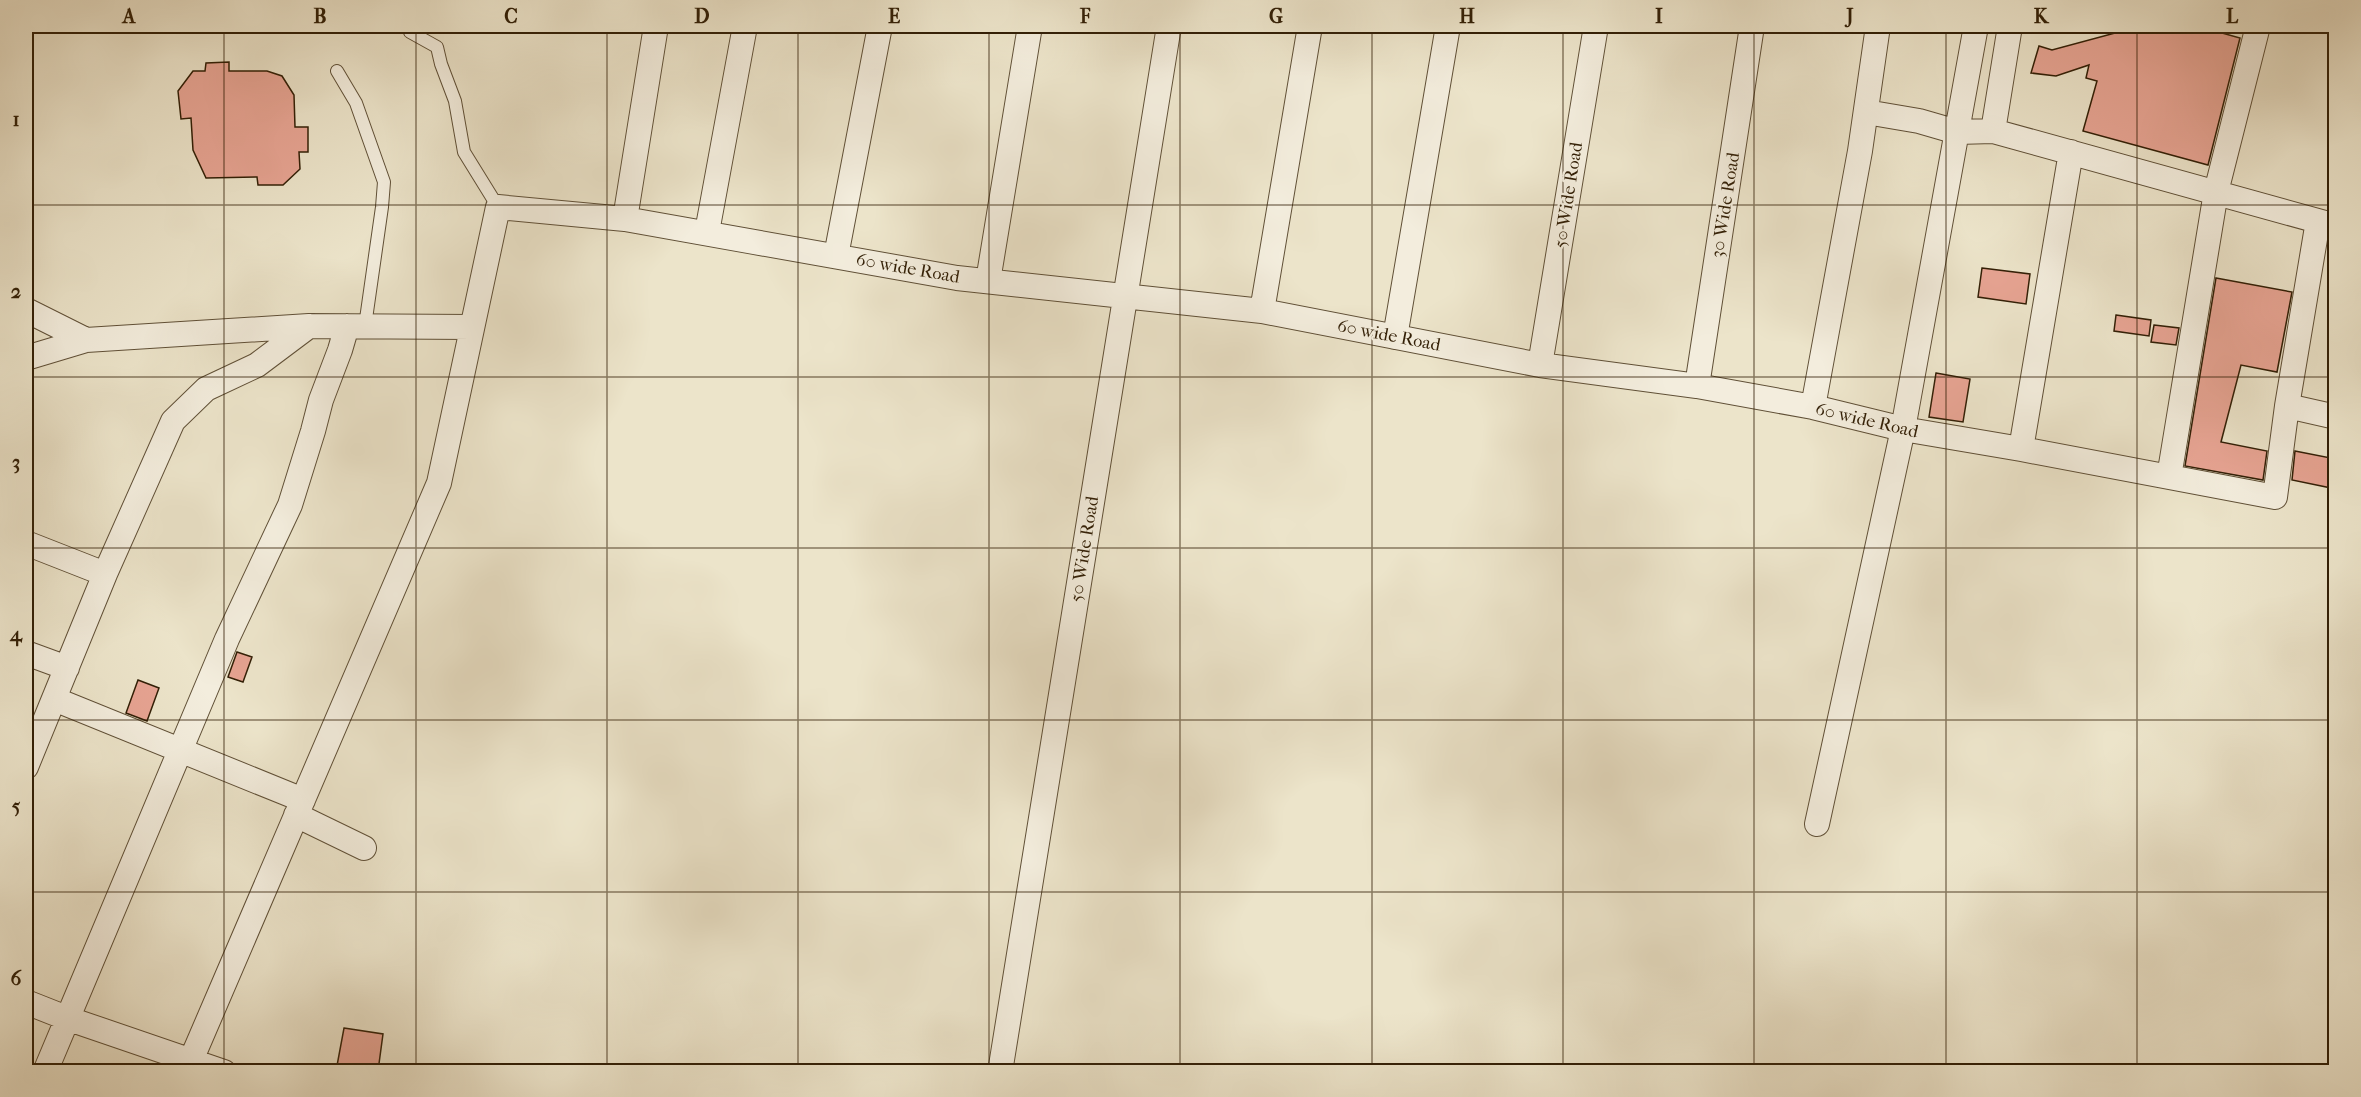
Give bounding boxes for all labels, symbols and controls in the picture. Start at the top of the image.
text: A [121,5,137,28]
text: B [313,5,327,28]
text: C [504,5,518,28]
text: D [694,5,710,28]
text: E [888,5,900,28]
text: F [1079,5,1091,28]
text: G [1269,5,1283,28]
text: H [1459,5,1475,28]
text: I [1655,5,1663,28]
text: J [1844,5,1854,28]
text: K [2034,5,2050,28]
text: L [2226,5,2239,28]
text: 1 [12,108,20,131]
street label: 50 Wide Road [1550,140,1587,250]
street label: 30 Wide Road [1707,151,1744,259]
street label: 60 wide Road [854,249,962,288]
text: 2 [11,280,21,303]
street label: 60 wide Road [1335,315,1443,356]
street label: 60 wide Road [1813,398,1920,443]
text: 3 [12,451,20,474]
street label: 50 Wide Road [1066,494,1103,604]
text: 4 [9,623,23,647]
text: 5 [12,795,21,818]
text: 6 [11,967,23,990]

